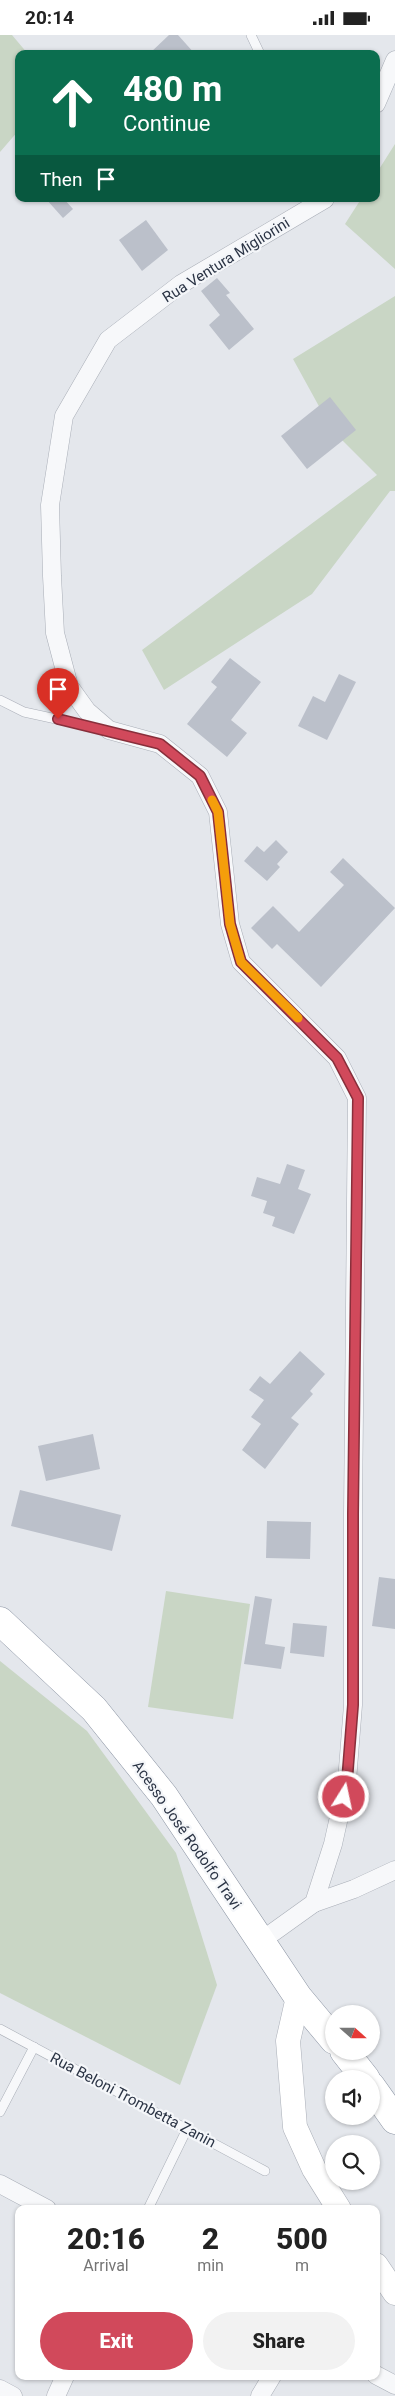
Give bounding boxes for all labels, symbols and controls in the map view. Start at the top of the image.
text: 20:14 [25,6,74,29]
text: 480 m [123,69,222,110]
icon: ahead [40,70,105,135]
text: Continue [123,111,211,136]
icon: arrive [92,165,120,193]
text: Then [40,168,82,191]
street label: Rua Ventura Migliorini [159,214,293,306]
pin [37,668,79,719]
icon: arrive [44,675,72,703]
street label: Acesso José Rodolfo Travi [129,1757,245,1913]
position arrow [317,1770,369,1822]
north arrow [325,2005,380,2060]
map controls [325,2005,380,2190]
street label: Rua Beloni Trombetta Zanin [47,2049,219,2151]
button: sound [325,2070,380,2125]
button: search [325,2135,380,2190]
text: 20:16 [67,2221,145,2256]
text: 2 [202,2221,219,2256]
text: 500 [276,2221,328,2256]
text: Arrival [83,2256,129,2275]
text: min [197,2256,224,2275]
text: m [295,2256,309,2275]
button: Exit [40,2312,193,2370]
button: Share [203,2312,355,2370]

